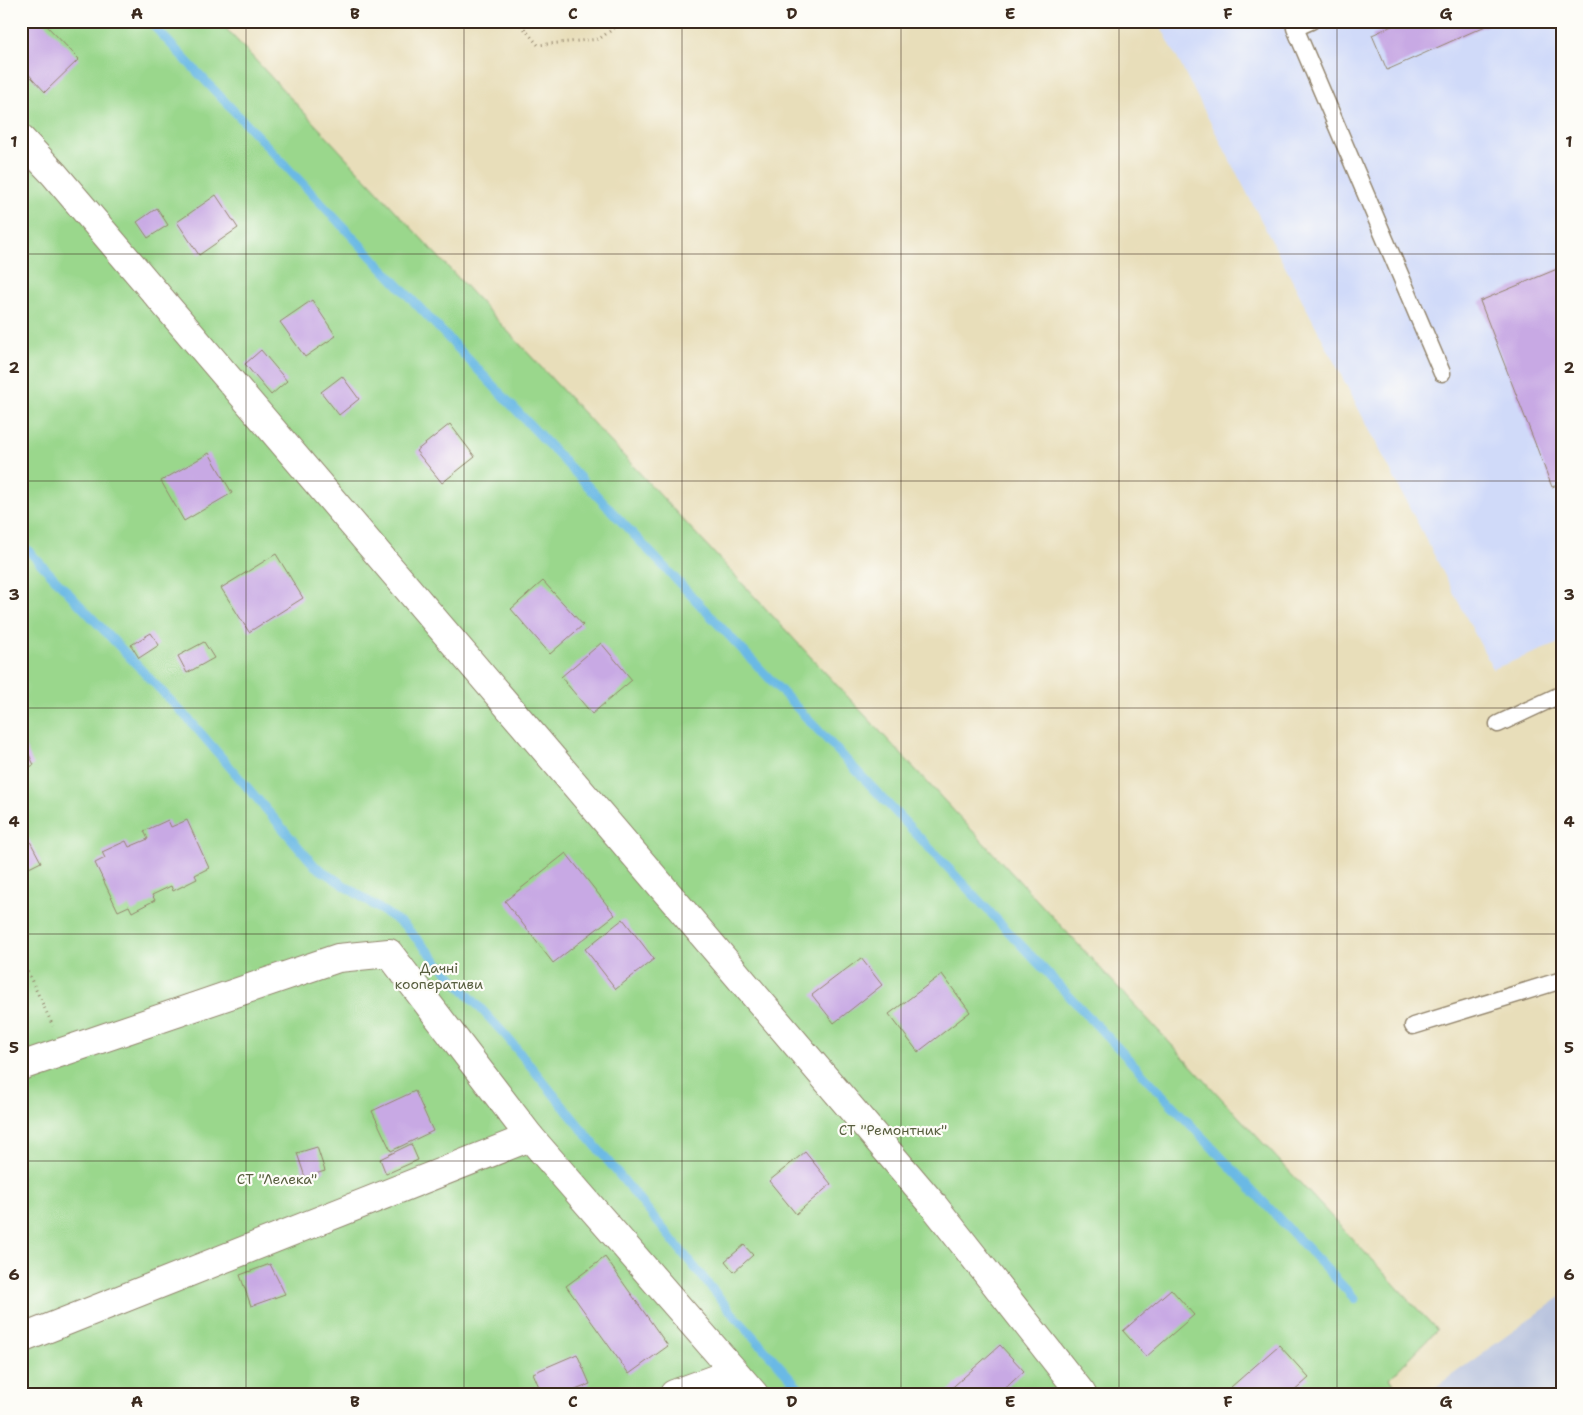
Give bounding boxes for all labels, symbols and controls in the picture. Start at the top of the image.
text: A [131,3,143,24]
text: B [350,3,360,24]
text: C [568,3,578,24]
text: D [786,3,798,24]
text: E [1005,3,1015,24]
text: F [1223,3,1233,24]
text: G [1440,3,1453,24]
text: 1 [10,131,18,152]
text: 1 [1565,131,1573,152]
text: 2 [8,357,20,378]
text: 2 [1563,357,1575,378]
text: 3 [8,584,20,605]
text: 3 [1563,584,1575,605]
text: 4 [8,811,20,832]
text: 4 [1563,811,1575,832]
park label: Дачні кооперативи [395,959,483,993]
text: 5 [9,1037,19,1058]
text: 5 [1564,1037,1574,1058]
park label: СТ "Ремонтник" [839,1121,947,1139]
park label: СТ "Лелека" [237,1170,317,1188]
text: 6 [8,1264,20,1285]
text: 6 [1563,1264,1575,1285]
text: A [131,1391,143,1412]
text: B [350,1391,360,1412]
text: C [568,1391,578,1412]
text: D [786,1391,798,1412]
text: E [1005,1391,1015,1412]
text: F [1223,1391,1233,1412]
text: G [1440,1391,1453,1412]

